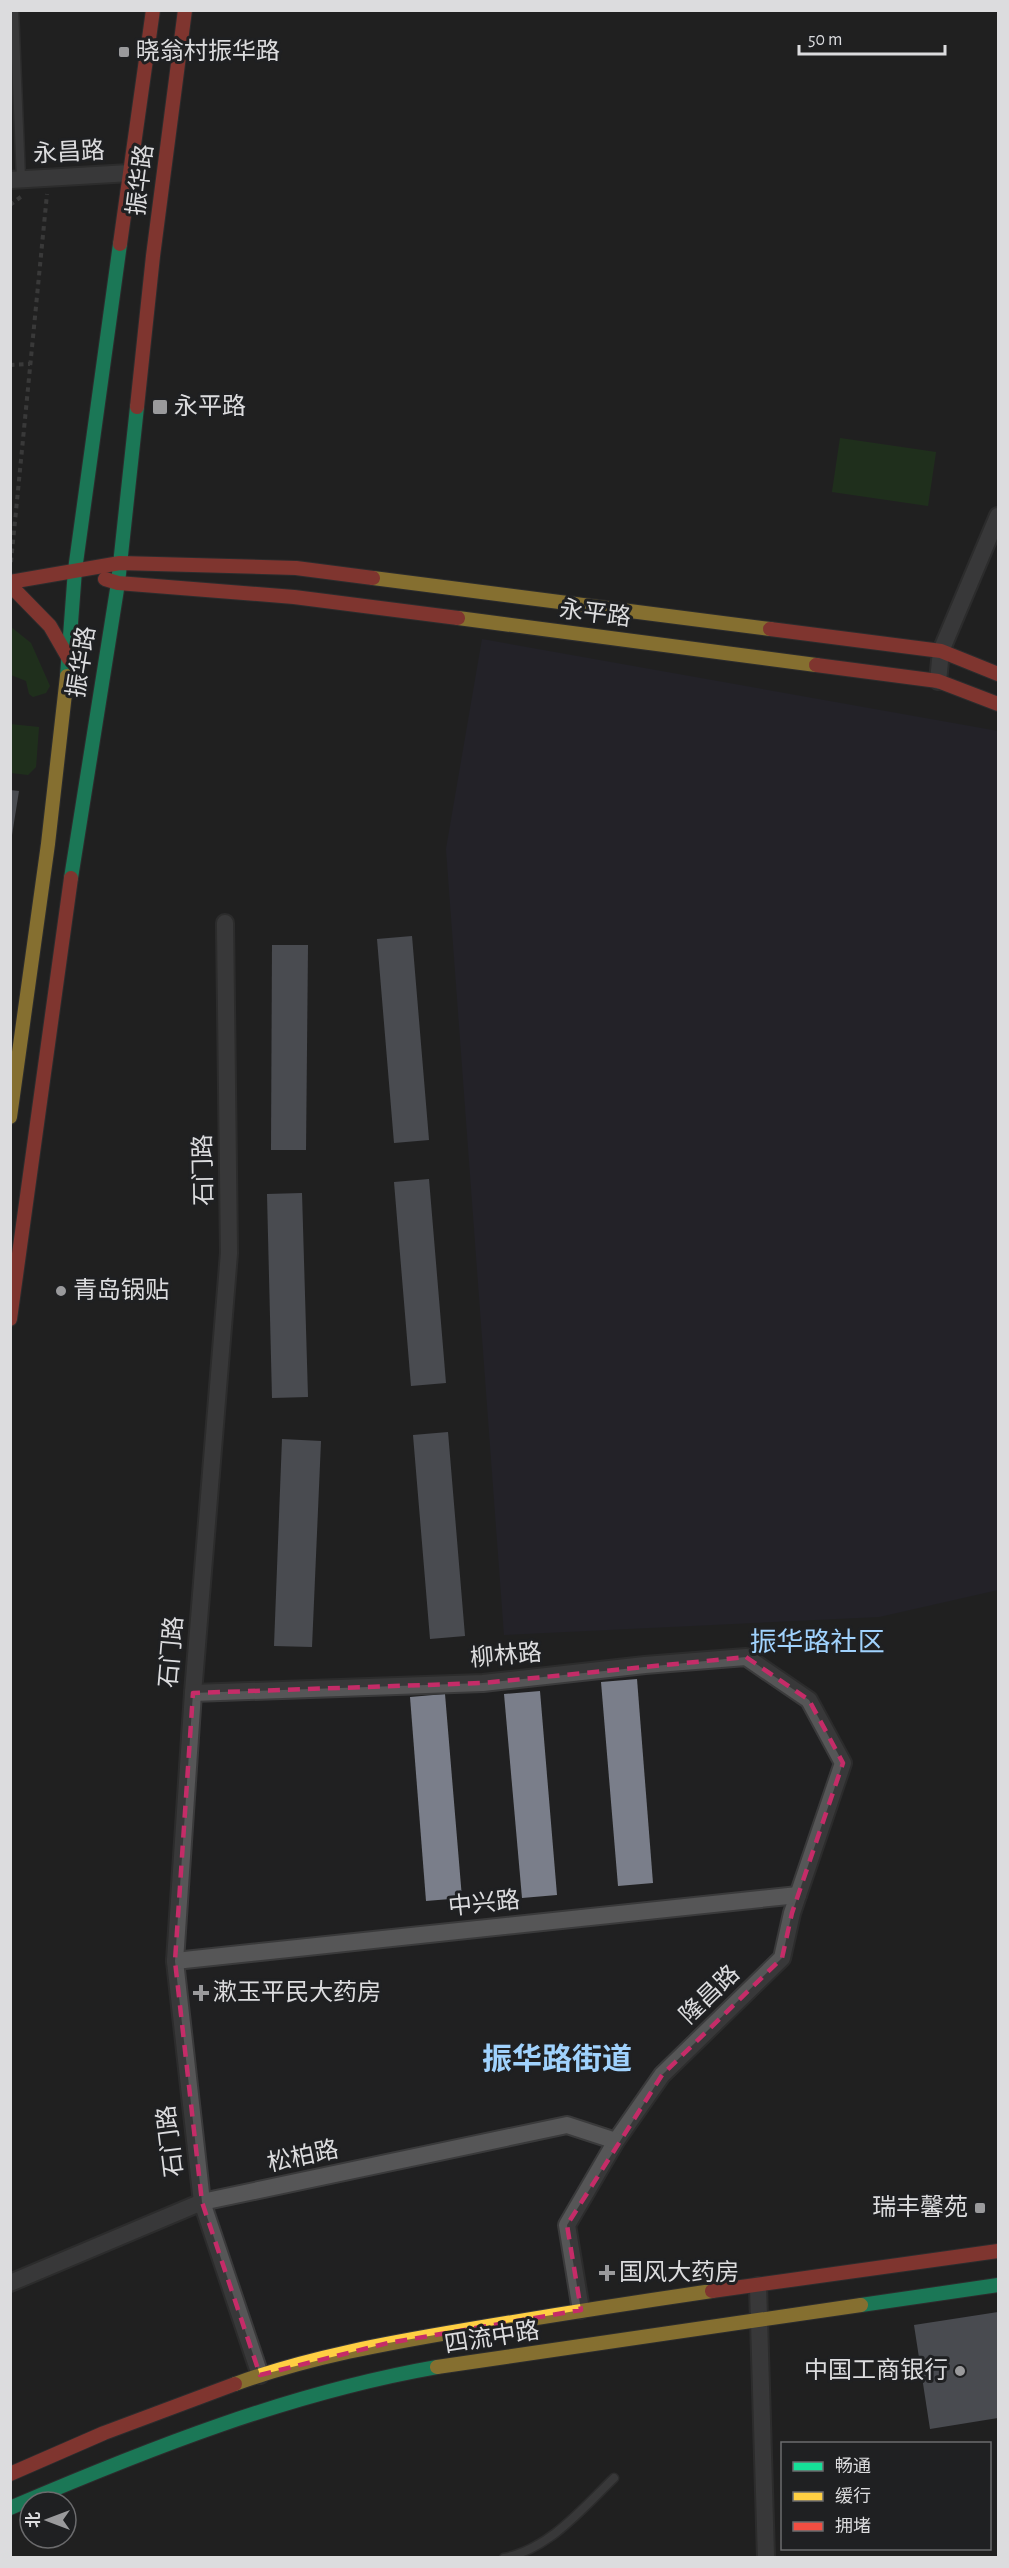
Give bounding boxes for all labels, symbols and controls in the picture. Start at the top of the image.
scale bar [799,18,944,56]
text: 50 m [808,31,842,49]
place label: 晓翁村振华路 [136,38,280,64]
marker: 晓翁村振华路 [117,45,131,59]
street label: 永昌路 [32,137,106,167]
street label: 振华路 [123,143,157,217]
place label: 永平路 [174,393,246,419]
marker: 永平路 [151,398,169,416]
street label: 永平路 [558,596,632,630]
street label: 振华路 [63,624,99,699]
street label: 石门路 [189,1134,217,1206]
place label: 青岛锅贴 [73,1277,169,1303]
marker: 青岛锅贴 [54,1284,68,1298]
street label: 石门路 [155,1615,187,1689]
district label: 振华路社区 [750,1628,885,1656]
street label: 柳林路 [469,1639,543,1671]
street label: 中兴路 [447,1886,521,1920]
street label: 隆昌路 [674,1960,744,2029]
place label: 漱玉平民大药房 [213,1979,381,2005]
marker: 漱玉平民大药房 [194,1986,208,2000]
district label: 振华路街道 [482,2043,632,2075]
street label: 石门路 [153,2104,187,2178]
street label: 松柏路 [265,2136,341,2176]
place label: 瑞丰馨苑 [872,2194,968,2220]
marker: 瑞丰馨苑 [973,2201,987,2215]
place label: 国风大药房 [619,2259,739,2285]
marker: 国风大药房 [600,2266,614,2280]
street label: 四流中路 [442,2317,541,2357]
place label: 中国工商银行 [804,2357,948,2383]
marker: 中国工商银行 [953,2364,967,2378]
legend [781,2442,991,2550]
text: 畅通 [835,2456,871,2476]
text: 缓行 [835,2486,871,2506]
north arrow [18,2490,78,2550]
text: 北 [25,2512,42,2528]
text: 拥堵 [835,2516,871,2536]

